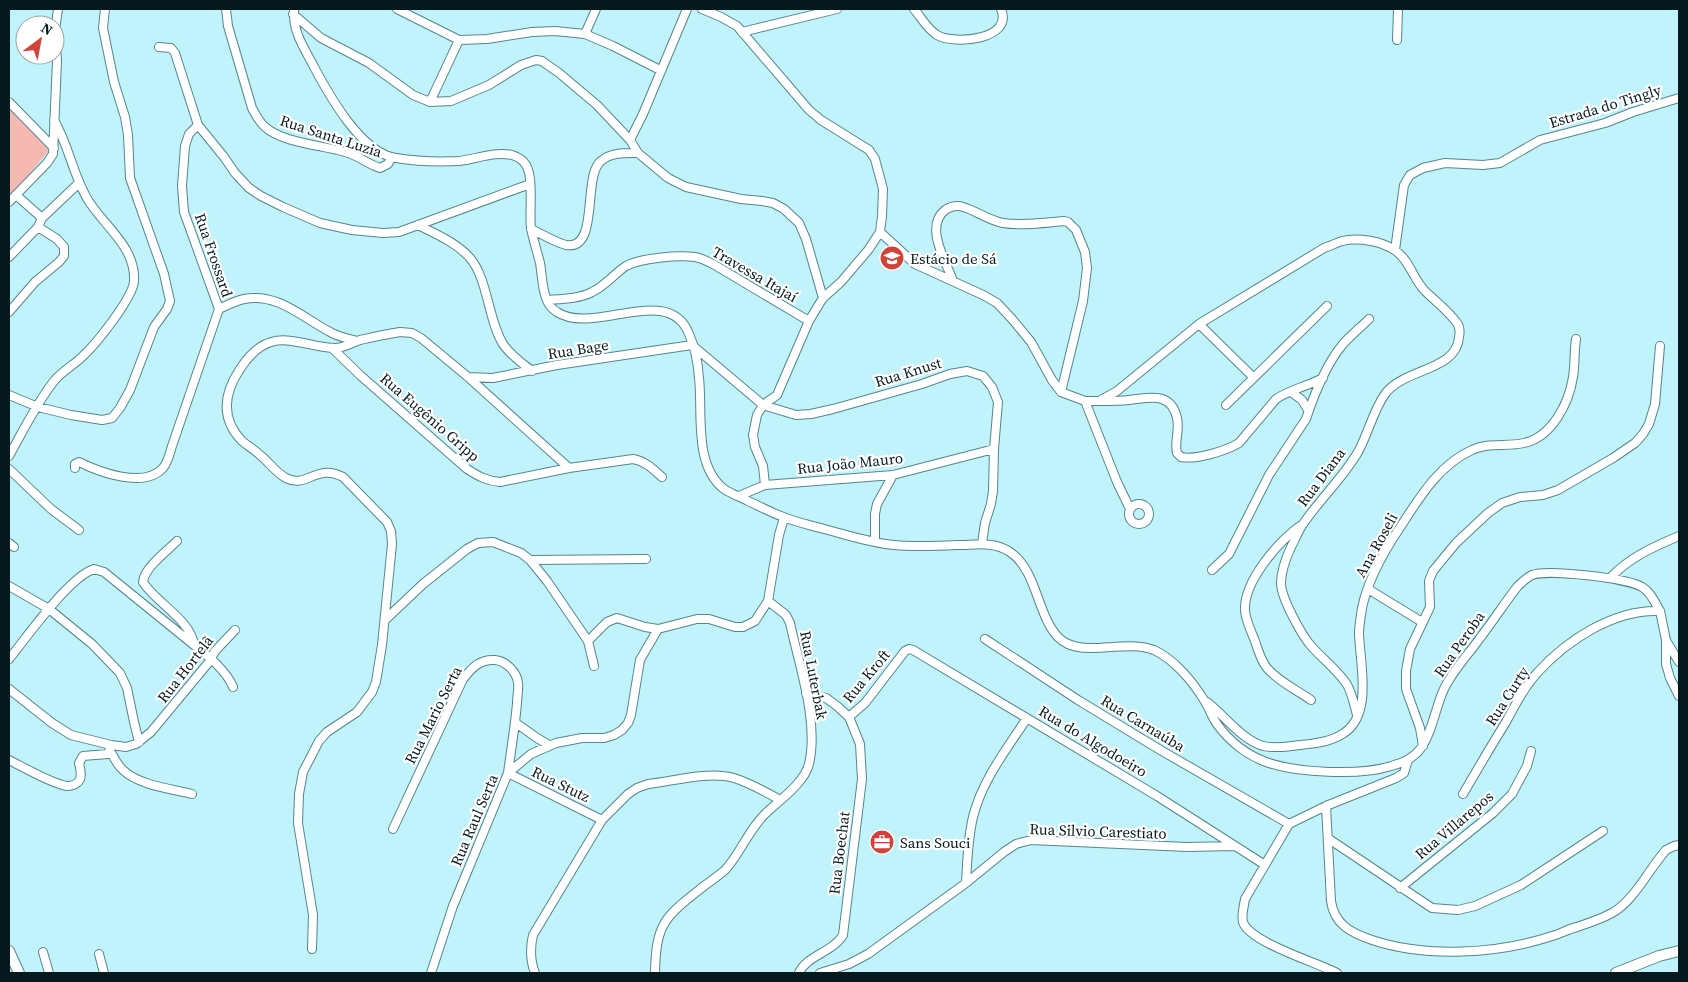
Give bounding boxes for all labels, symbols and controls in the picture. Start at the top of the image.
north arrow [15,15,65,65]
text: N [37,18,57,40]
street label: Estrada do Tingly [1547,79,1664,133]
street label: Rua Santa Luzia [277,110,385,162]
street label: Rua Frossard [190,210,238,300]
street label: Travessa Itajaí [708,241,802,307]
school or university icon: Estácio de Sá [879,245,905,271]
place label: Estácio de Sá [910,248,997,269]
street label: Rua Bage [546,334,610,364]
street label: Rua Knust [872,352,944,392]
street label: Rua Eugênio Gripp [376,368,485,466]
street label: Rua Diana [1292,443,1350,511]
street label: Rua João Mauro [796,447,904,479]
street label: Ana Roseli [1350,509,1402,581]
street label: Rua Peroba [1429,606,1490,681]
street label: Rua Luterbak [795,629,833,722]
street label: Rua Hortelã [152,631,218,707]
street label: Rua Kroft [838,645,895,707]
street label: Rua Mario Serta [399,662,467,768]
street label: Rua Curty [1480,662,1534,730]
street label: Rua Carnaúba [1097,690,1189,757]
street label: Rua do Algodoeiro [1035,700,1151,782]
street label: Rua Stutz [528,761,594,807]
street label: Rua Raul Serta [445,770,503,869]
street label: Rua Villarepos [1410,786,1498,864]
street label: Rua Boechat [823,810,855,896]
street label: Rua Silvio Carestiato [1029,818,1167,844]
office icon: Sans Souci [869,829,895,855]
place label: Sans Souci [900,832,971,853]

